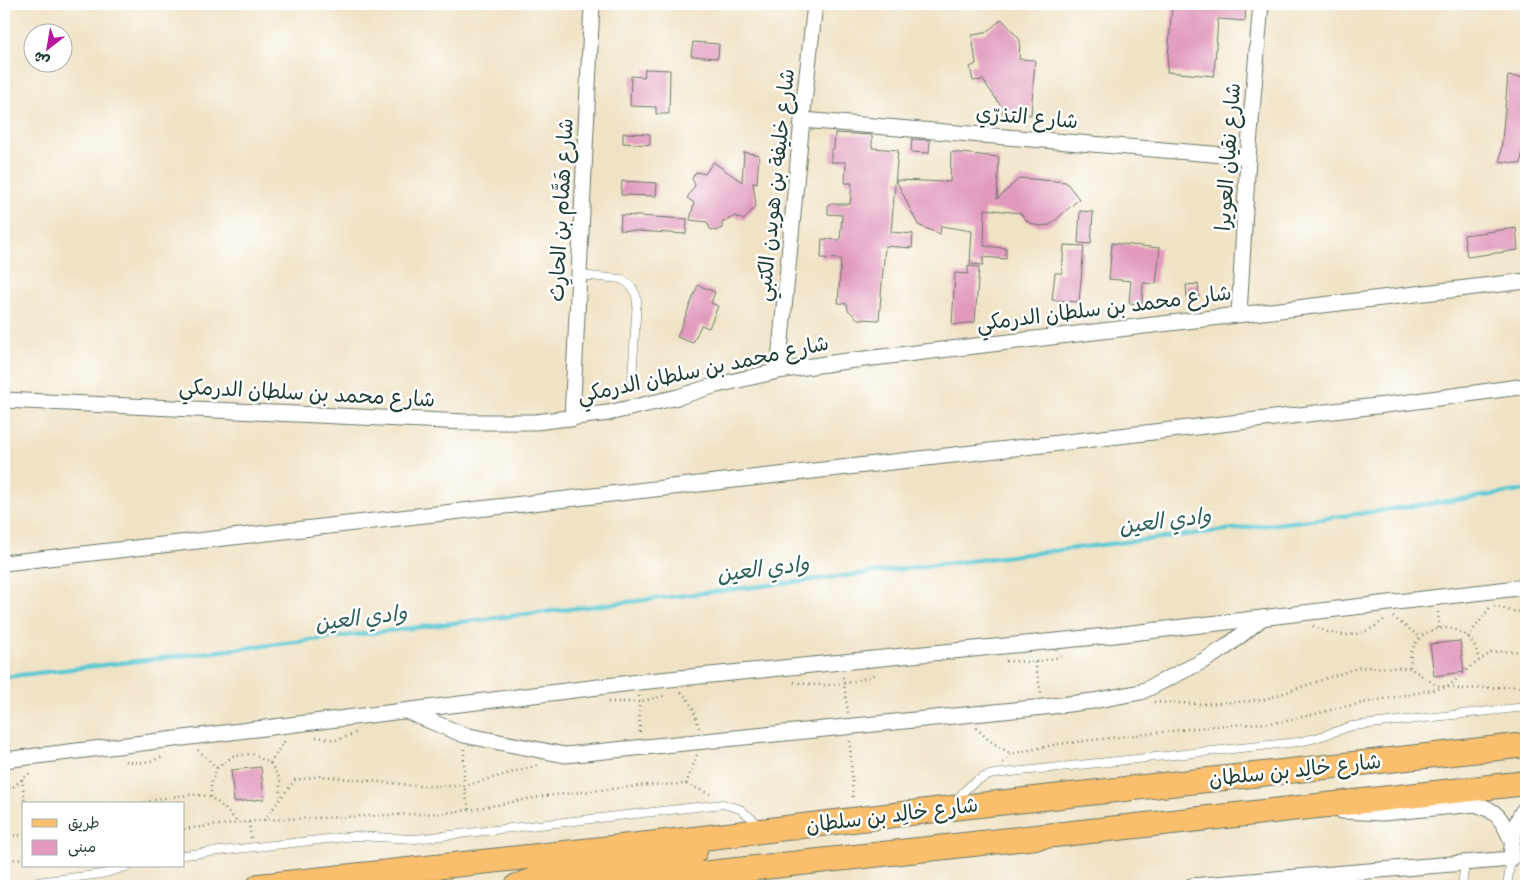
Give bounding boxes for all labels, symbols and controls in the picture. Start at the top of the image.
north arrow [22,22,72,72]
text: ش [31,47,53,70]
street label: شارع خليفة بن هويدن الكتبي [750,67,806,303]
street label: شارع نقيان العويرا [1210,82,1248,232]
street label: شارع التذرّي [975,100,1079,136]
street label: شارع هَمَّام بن الحارِث [543,117,582,303]
street label: شارع محمد بن سلطان الدرمكي [975,279,1234,342]
street label: شارع محمد بن سلطان الدرمكي [575,330,832,414]
street label: شارع محمد بن سلطان الدرمكي [178,373,436,419]
water label: وادي العين [1117,501,1213,542]
water label: وادي العين [715,549,811,590]
water label: وادي العين [313,598,409,639]
street label: شارع خالِد بن سلطان [1207,748,1383,794]
street label: شارع خالِد بن سلطان [804,792,980,840]
legend [22,802,185,868]
text: طريق [68,814,100,833]
text: مبنى [68,838,96,857]

